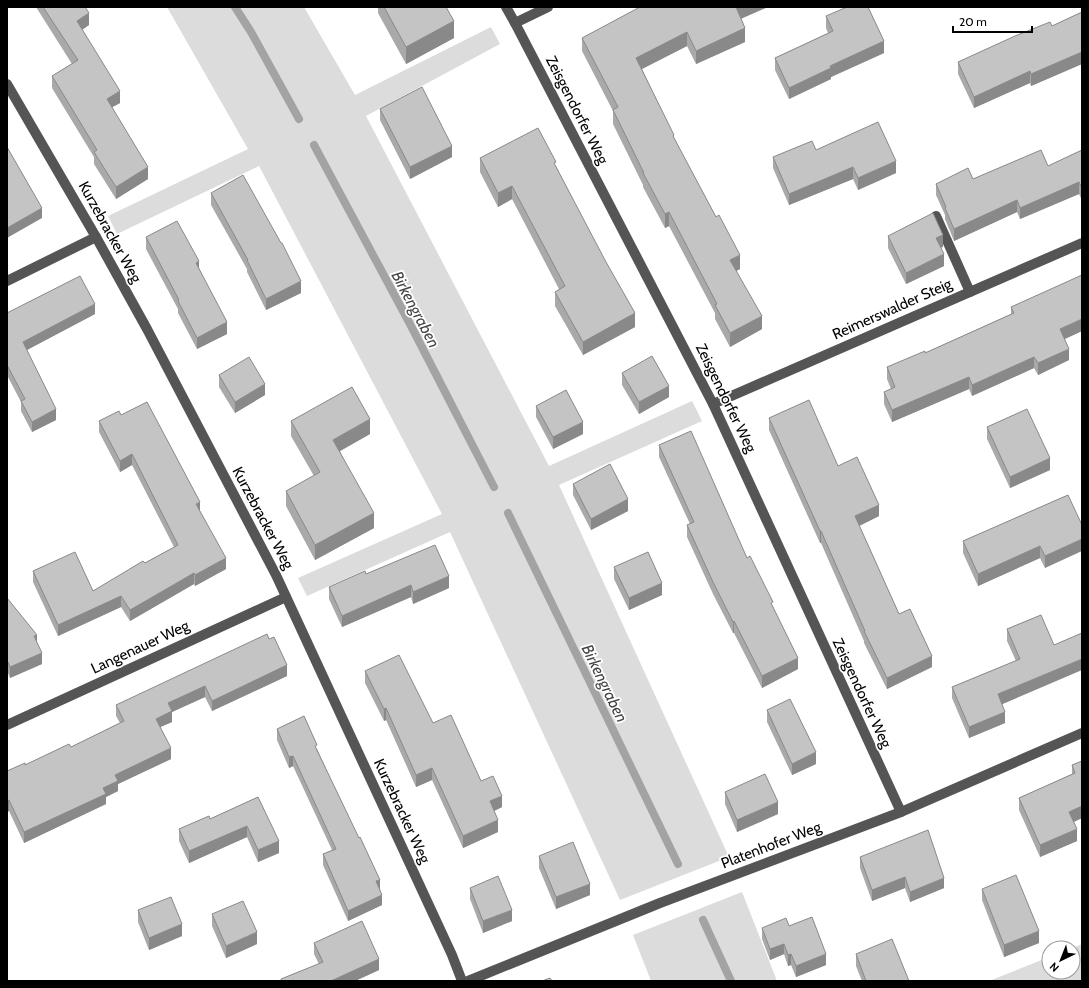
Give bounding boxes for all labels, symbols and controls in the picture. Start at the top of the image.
scale bar [953,8,1032,34]
text: 20 m [959,14,987,29]
street label: Zeisgendorfer Weg [542,53,612,168]
street label: Kurzebracker Weg [75,178,146,286]
water label: Birkengraben [387,268,444,351]
street label: Reimerswalder Steig [829,274,955,343]
street label: Zeisgendorfer Weg [692,341,760,456]
street label: Kurzebracker Weg [228,464,298,573]
street label: Langenauer Weg [88,616,192,678]
street label: Zeisgendorfer Weg [829,635,896,751]
water label: Birkengraben [578,641,632,725]
street label: Kurzebracker Weg [370,756,434,867]
street label: Platenhofer Weg [718,817,824,872]
north arrow [1041,940,1081,980]
text: N [1047,960,1062,975]

